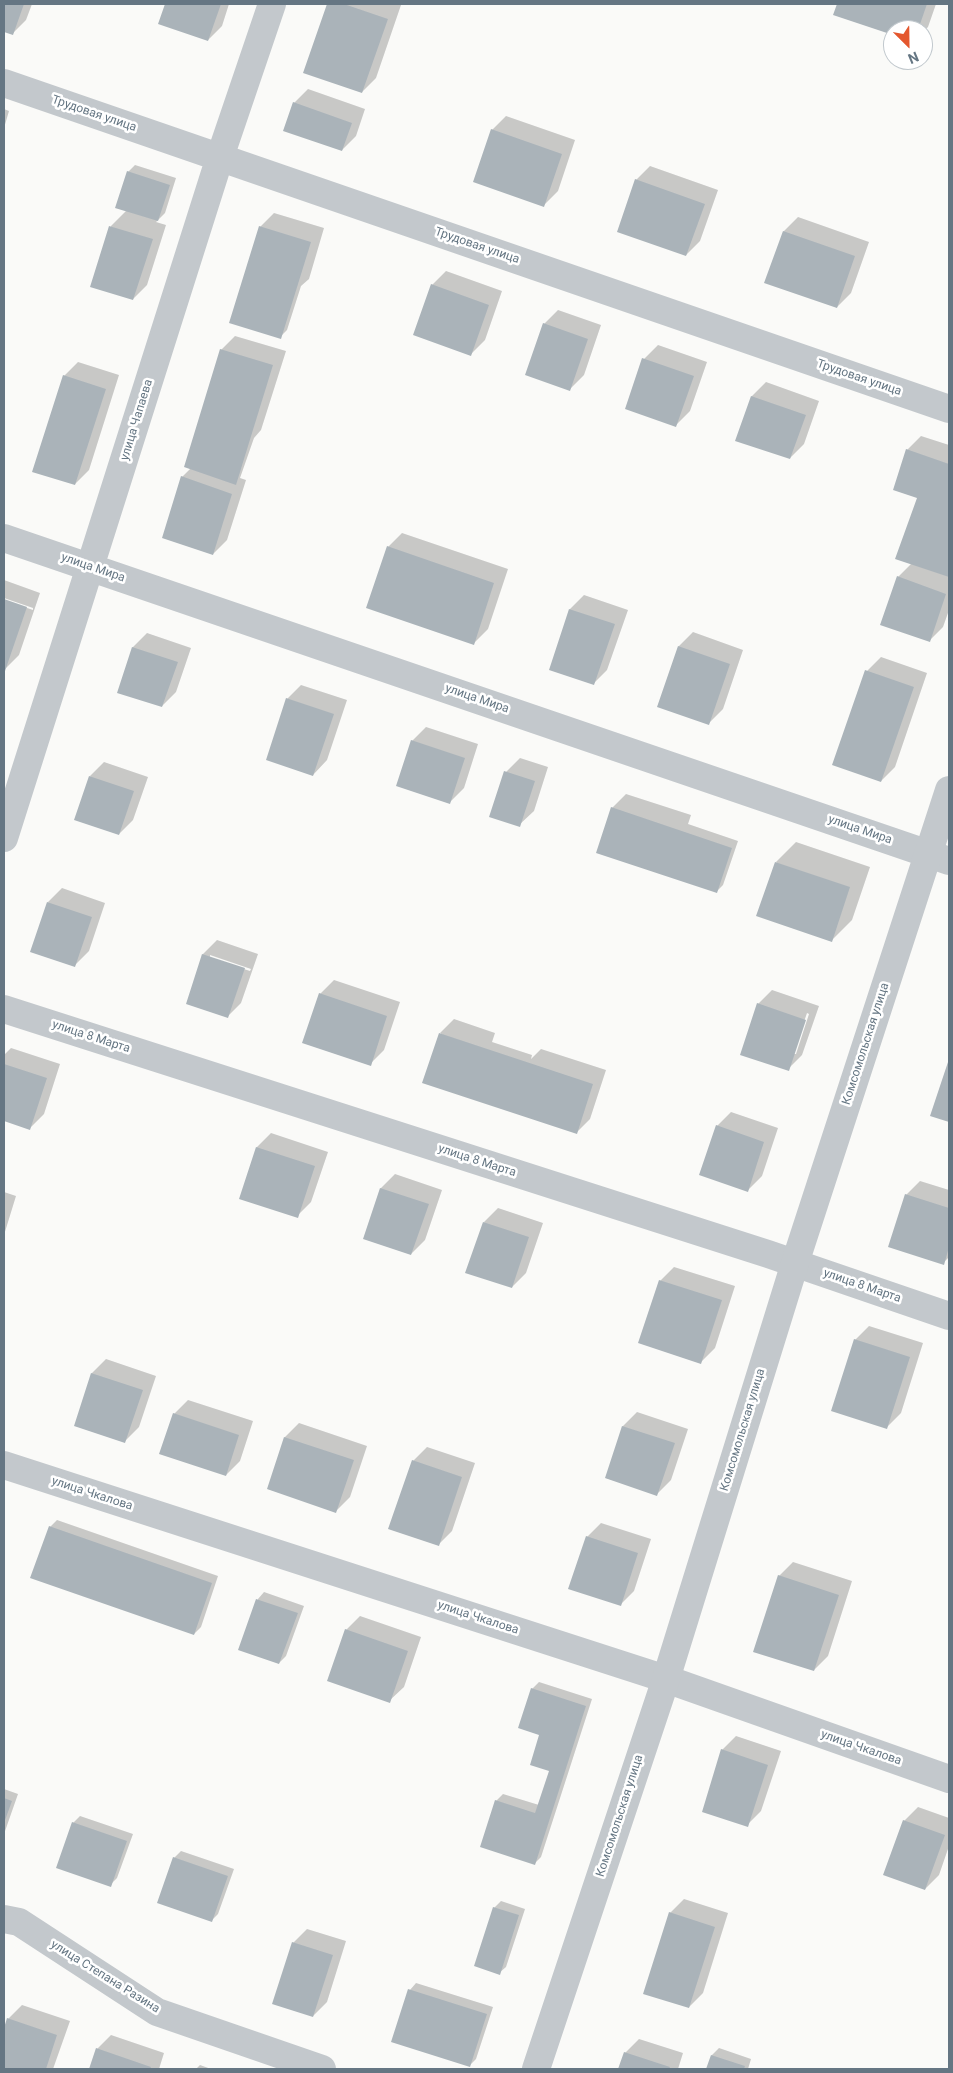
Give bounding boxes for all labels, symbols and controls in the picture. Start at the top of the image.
north arrow [883,20,933,70]
text: N [906,49,921,67]
street label: Трудовая улица [50,93,138,135]
street label: Трудовая улица [433,225,521,267]
street label: Трудовая улица [815,357,903,399]
street label: улица Чапаева [118,378,156,462]
street label: улица Мира [59,550,127,586]
street label: улица Мира [443,681,511,717]
street label: улица Мира [826,812,894,848]
street label: Комсомольская улица [839,981,893,1107]
street label: улица 8 Марта [50,1018,132,1056]
street label: улица 8 Марта [436,1142,518,1180]
street label: улица 8 Марта [821,1266,903,1306]
street label: Комсомольская улица [718,1367,768,1493]
street label: улица Чкалова [50,1474,134,1514]
street label: улица Чкалова [436,1598,520,1638]
street label: улица Чкалова [819,1727,903,1769]
street label: Комсомольская улица [593,1753,647,1879]
street label: улица Степана Разина [48,1938,162,2016]

